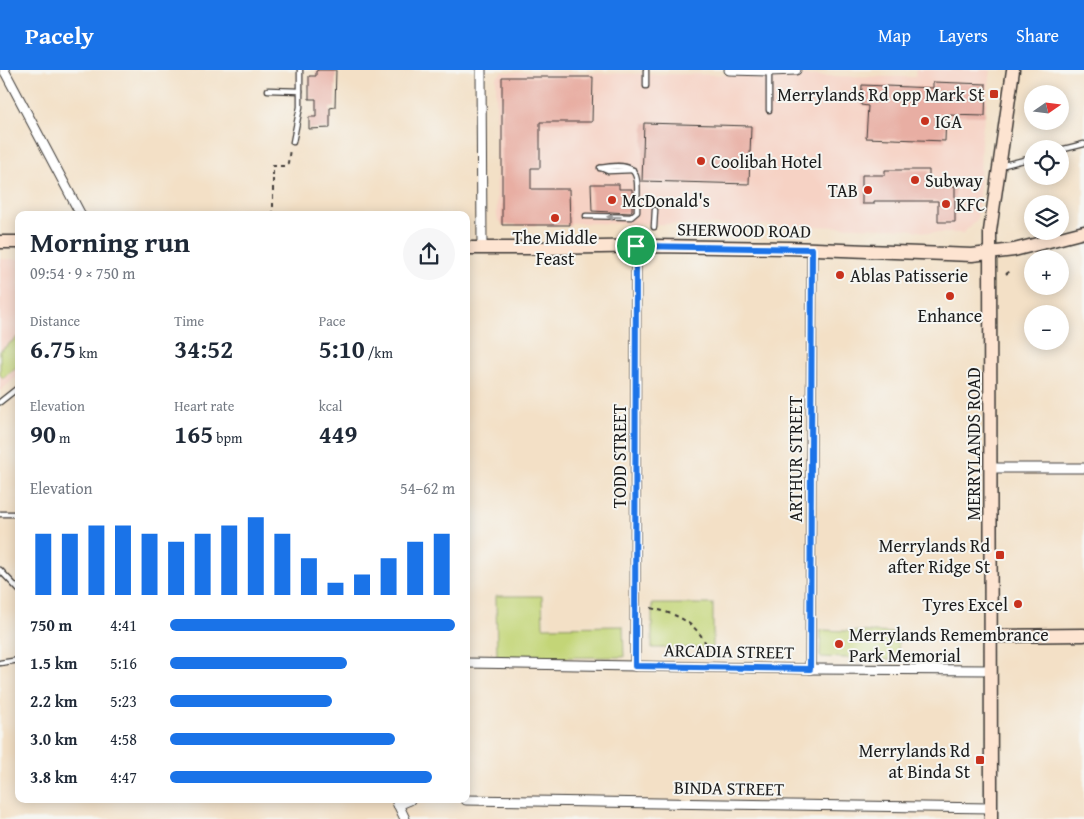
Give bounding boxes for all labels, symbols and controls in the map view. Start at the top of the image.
text: Pacely [25,18,94,53]
text: Map [878,22,911,49]
text: Layers [939,22,988,49]
text: Share [1016,22,1059,49]
place label: Merrylands Rd opp Mark St [777,81,985,108]
north arrow [1024,85,1069,130]
map controls [1024,85,1069,350]
marker: Merrylands Rd opp Mark St [988,88,1000,100]
place label: IGA [935,108,962,135]
marker: IGA [919,115,931,127]
button: locate [1024,140,1069,185]
place label: Coolibah Hotel [711,148,822,175]
marker: Coolibah Hotel [695,155,707,167]
place label: Subway [925,167,983,194]
marker: Subway [909,174,921,186]
place label: TAB [828,177,858,204]
marker: TAB [862,184,874,196]
place label: McDonald's [622,187,710,214]
place label: KFC [956,191,985,218]
marker: McDonald's [606,194,618,206]
button: layers [1024,195,1069,240]
marker: KFC [940,198,952,210]
marker: The Middle Feast [549,212,561,224]
one-way arrow [606,213,622,221]
street label: SHERWOOD ROAD [677,215,811,245]
text: Morning run [30,221,190,262]
place label: The Middle Feast [512,224,598,272]
pin [615,225,657,267]
button: share [403,228,455,280]
icon: arrive [622,232,650,260]
button: + [1024,250,1069,295]
text: 09:54 · 9 × 750 m [30,261,135,285]
place label: Ablas Patisserie [850,262,968,289]
marker: Ablas Patisserie [834,269,846,281]
marker: Enhance [944,290,956,302]
place label: Enhance [918,302,982,329]
button: − [1024,305,1069,350]
text: Distance [30,311,80,331]
text: Time [174,311,204,331]
text: Pace [319,311,346,331]
text: 6.75 [30,331,76,367]
text: 34:52 [174,331,233,367]
text: 5:10 [319,331,365,367]
text: km [76,343,98,363]
text: /km [365,343,393,363]
street label: MERRYLANDS ROAD [960,367,987,521]
text: Elevation [30,396,85,416]
text: Heart rate [174,396,234,416]
text: kcal [319,396,343,416]
street label: ARTHUR STREET [782,396,809,522]
street label: TODD STREET [606,404,633,508]
text: 90 [30,416,56,452]
text: 165 [174,416,213,452]
text: 449 [319,416,358,452]
text: m [56,428,70,448]
text: bpm [213,428,243,448]
text: Elevation [30,476,93,500]
text: 54–62 m [400,476,455,500]
place label: Merrylands Rd after Ridge St [879,532,991,580]
marker: Merrylands Rd after Ridge St [994,549,1006,561]
place label: Tyres Excel [922,591,1008,618]
marker: Tyres Excel [1012,598,1024,610]
text: 750 m [30,613,72,637]
text: 4:41 [110,613,137,637]
place label: Merrylands Remembrance Park Memorial [849,621,1049,669]
street label: ARCADIA STREET [664,636,794,666]
marker: Merrylands Remembrance Park Memorial [833,638,845,650]
text: 1.5 km [30,651,77,675]
text: 5:16 [110,651,137,675]
text: 2.2 km [30,689,77,713]
text: 5:23 [110,689,137,713]
text: 3.0 km [30,727,77,751]
text: 4:58 [110,727,137,751]
place label: Merrylands Rd at Binda St [859,737,971,785]
marker: Merrylands Rd at Binda St [974,754,986,766]
text: 3.8 km [30,765,77,789]
text: 4:47 [110,765,137,789]
street label: BINDA STREET [674,774,784,802]

